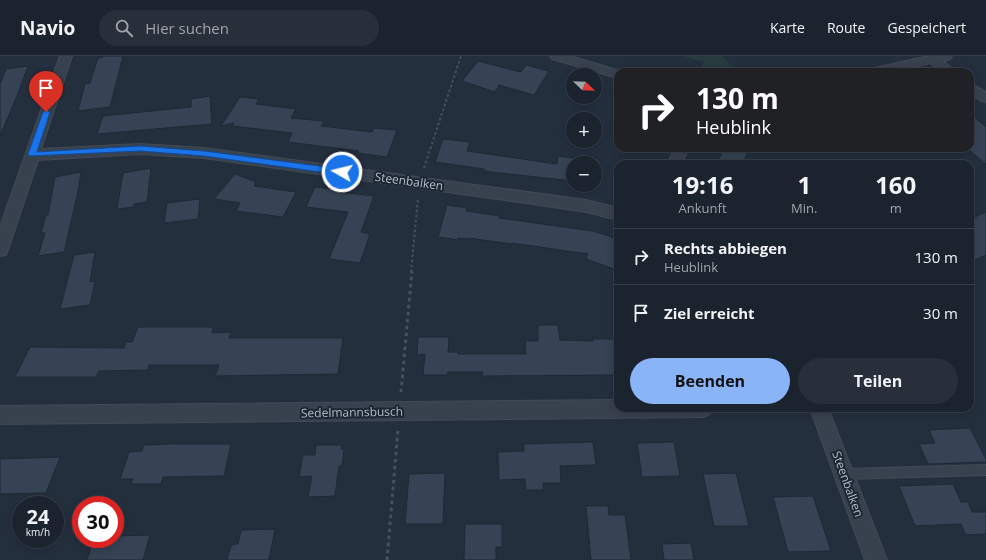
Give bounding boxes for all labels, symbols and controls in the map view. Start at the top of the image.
search box [99,10,379,46]
text: Navio [20,15,75,41]
icon: search [113,17,135,39]
text: Hier suchen [145,18,229,38]
text: Karte [770,18,805,37]
text: Route [827,18,865,37]
text: Gespeichert [887,18,966,37]
north arrow [566,68,602,104]
map controls [566,68,602,192]
pin [29,71,63,112]
icon: arrive [35,77,57,99]
text: 130 m [696,79,779,117]
icon: right [630,84,682,136]
button: + [566,112,602,148]
text: Heublink [696,115,771,139]
position arrow [321,151,363,193]
button: − [566,156,602,192]
street label: Steenbalken [374,168,444,194]
text: 19:16 [672,168,733,201]
text: 1 [797,168,811,201]
text: 160 [875,168,916,201]
text: Ankunft [679,199,727,217]
text: Min. [791,199,817,217]
text: m [890,199,902,217]
text: Rechts abbiegen [664,238,787,258]
icon: right [630,246,652,268]
text: 130 m [914,247,958,267]
text: Heublink [664,258,718,276]
icon: arrive [630,302,652,324]
text: Ziel erreicht [664,303,755,323]
text: 30 m [923,303,958,323]
button: Beenden [630,358,790,404]
button: Teilen [798,358,958,404]
street label: Sedelmannsbusch [301,403,403,421]
street label: Steenbalken [828,449,868,519]
speed limit sign: 30 [72,496,124,548]
text: 24 [27,503,49,530]
text: km/h [26,525,50,539]

